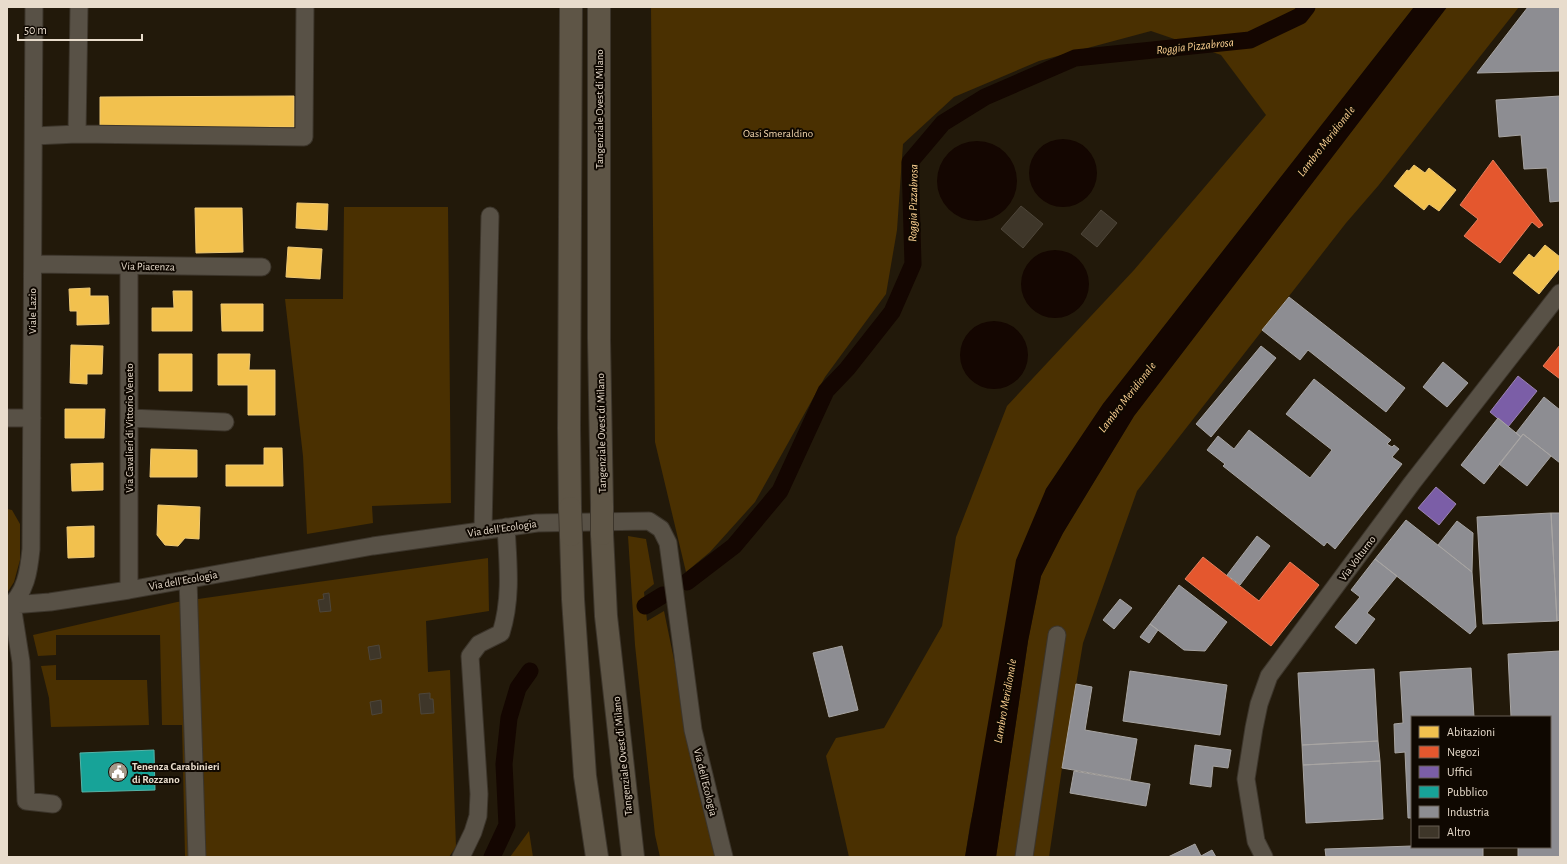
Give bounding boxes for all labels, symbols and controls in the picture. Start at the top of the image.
scale bar [18,16,142,42]
text: 50 m [24,24,47,36]
water label: Roggia Pizzabrosa [1156,36,1234,56]
street label: Tangenziale Ovest di Milano [594,49,605,169]
water label: Lambro Meridionale [1295,103,1357,178]
park label: Oasi Smeraldino [743,128,813,139]
water label: Roggia Pizzabrosa [906,164,920,242]
street label: Via Piacenza [121,261,175,272]
street label: Viale Lazio [27,288,38,334]
water label: Lambro Meridionale [1096,359,1158,434]
street label: Via Cavalieri di Vittorio Veneto [124,363,135,493]
street label: Tangenziale Ovest di Milano [595,373,608,493]
street label: Via dell'Ecologia [467,518,537,539]
street label: Via Volturno [1337,534,1378,583]
street label: Via dell'Ecologia [148,569,218,592]
water label: Lambro Meridionale [992,657,1018,744]
street label: Tangenziale Ovest di Milano [611,696,634,816]
legend [1411,716,1551,848]
text: Abitazioni [1447,726,1495,738]
text: Negozi [1447,746,1480,758]
street label: Via dell'Ecologia [692,747,719,817]
public building icon: Tenenza Carabinieri di Rozzano [107,761,129,783]
place label: Tenenza Carabinieri di Rozzano [132,761,220,785]
text: Uffici [1447,766,1472,778]
text: Pubblico [1447,786,1488,798]
text: Industria [1447,806,1490,818]
text: Altro [1447,826,1471,838]

